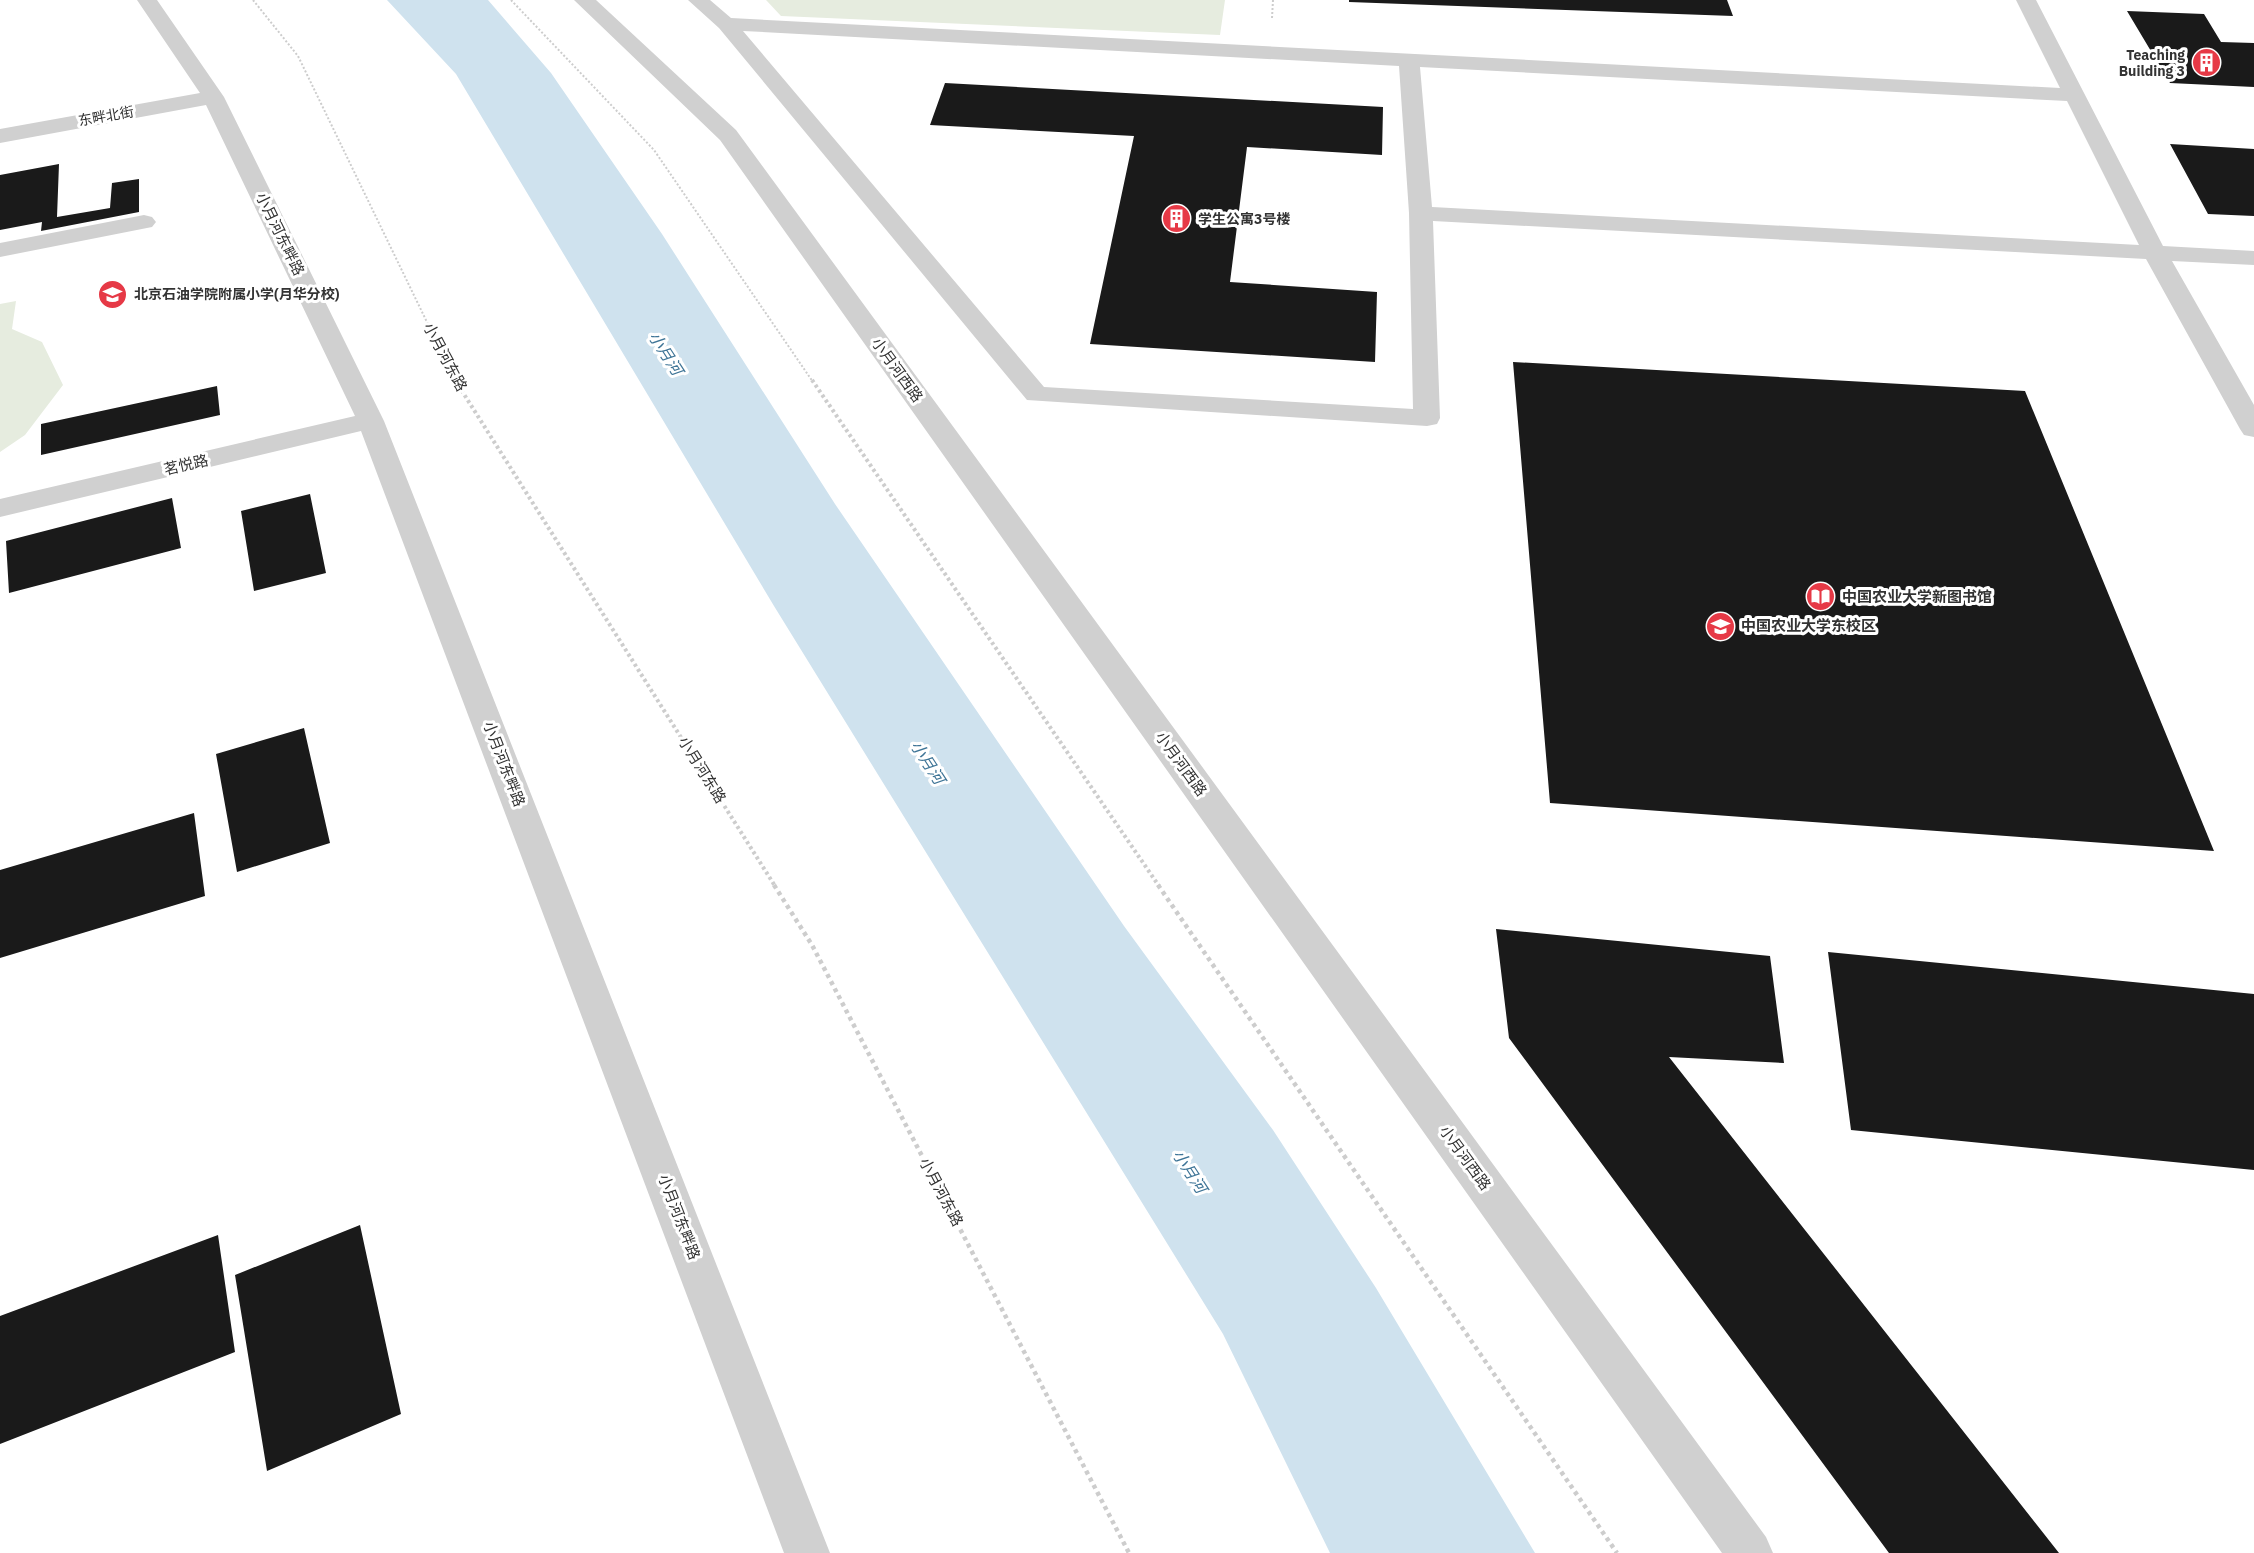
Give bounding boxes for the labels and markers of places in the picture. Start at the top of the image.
place label: Teaching Building 3 [2119,46,2185,80]
building icon: Teaching Building 3 [2190,47,2222,79]
building icon: 学生公寓3号楼 [1161,203,1193,235]
place label: 学生公寓3号楼 [1198,210,1290,228]
school or university icon: 北京石油学院附属小学(月华分校) [97,278,129,310]
place label: 北京石油学院附属小学(月华分校) [134,285,340,303]
library icon: 中国农业大学新图书馆 [1805,581,1837,613]
place label: 中国农业大学新图书馆 [1842,587,1992,606]
school or university icon: 中国农业大学东校区 [1704,610,1736,642]
place label: 中国农业大学东校区 [1741,616,1876,635]

